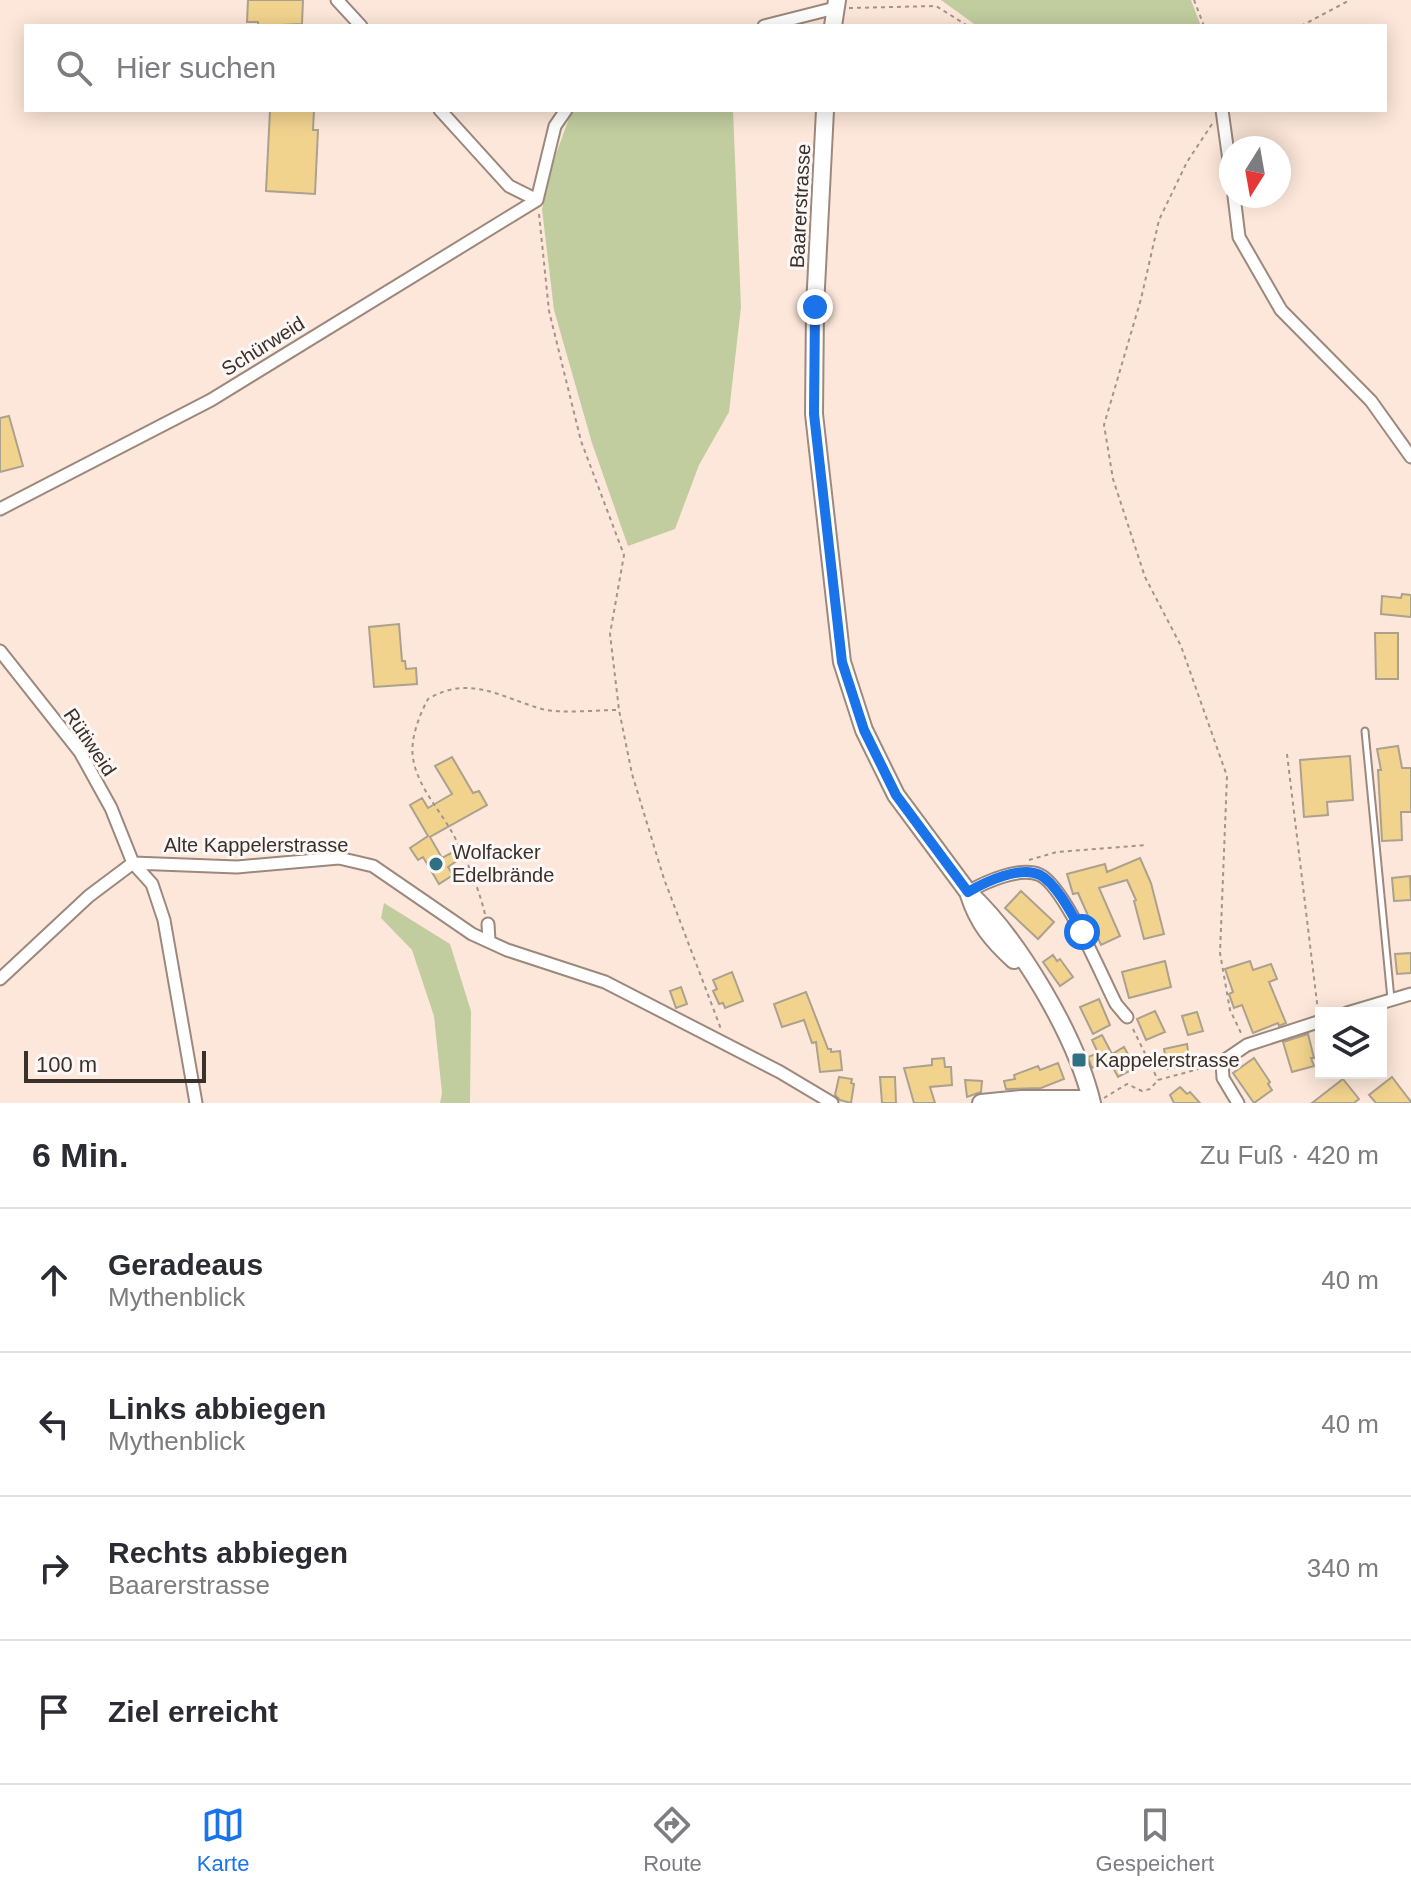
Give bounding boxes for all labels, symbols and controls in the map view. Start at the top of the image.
search box [24,24,1387,112]
icon: search [52,46,96,90]
text: Hier suchen [116,51,276,84]
north arrow [1219,136,1291,208]
street label: Baarerstrasse [786,143,814,269]
route end [797,289,833,325]
street label: Schürweid [218,312,308,380]
street label: Rütiweid [59,704,121,780]
street label: Alte Kappelerstrasse [164,834,348,856]
place label: Wolfacker Edelbrände [452,841,554,886]
marker: Wolfacker Edelbrände [427,855,445,873]
route start [1064,914,1100,950]
map controls [1315,1007,1387,1079]
button: layers [1315,1007,1387,1079]
scale bar [24,1047,206,1083]
place label: Kappelerstrasse [1095,1049,1240,1071]
marker: Kappelerstrasse [1070,1051,1088,1069]
text: 100 m [36,1052,97,1077]
text: 6 Min. [32,1136,128,1174]
text: Zu Fuß · 420 m [1200,1140,1379,1170]
text: Geradeaus [108,1248,263,1281]
icon: ahead [32,1258,76,1302]
text: 40 m [1321,1265,1379,1295]
text: Mythenblick [108,1282,245,1312]
text: Links abbiegen [108,1392,326,1425]
icon: left [32,1402,76,1446]
text: 40 m [1321,1409,1379,1439]
text: Mythenblick [108,1426,245,1456]
text: Rechts abbiegen [108,1536,348,1569]
icon: right [32,1546,76,1590]
text: 340 m [1307,1553,1379,1583]
text: Baarerstrasse [108,1570,270,1600]
icon: arrive [32,1690,76,1734]
text: Ziel erreicht [108,1695,278,1728]
tab: Karte [197,1803,249,1877]
tab: Route [643,1803,702,1877]
tab: Gespeichert [1096,1803,1214,1877]

